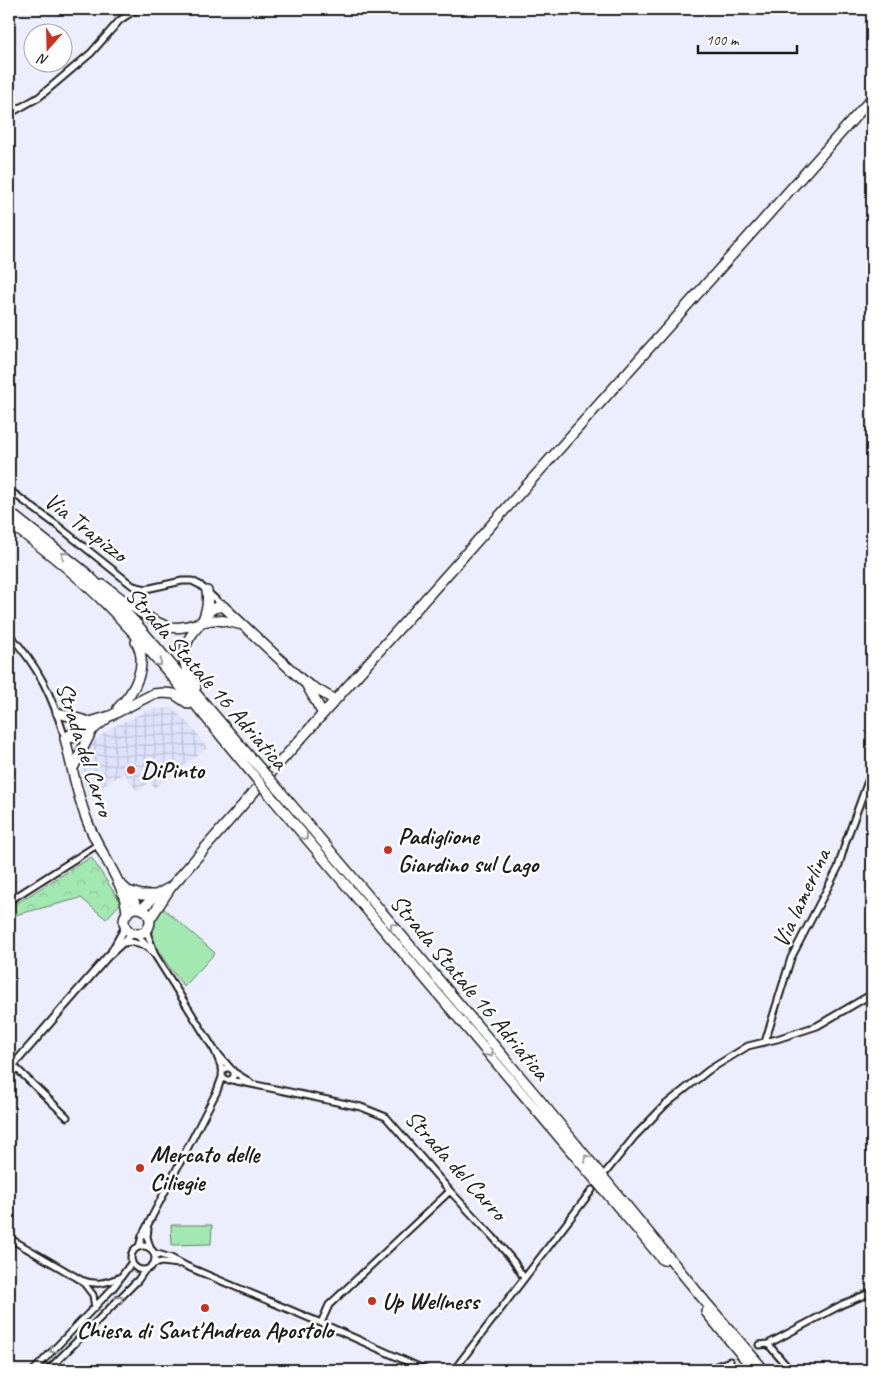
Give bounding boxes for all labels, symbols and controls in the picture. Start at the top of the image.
north arrow [22,22,72,72]
scale bar [698,22,797,54]
text: 100 m [706,31,740,50]
text: N [35,49,51,69]
street label: Via Trapizzo [39,485,135,570]
one-way arrow [61,553,70,561]
street label: Strada Statale 16 Adriatica [119,580,296,777]
one-way arrow [153,657,162,666]
street label: Strada del Carro [49,678,121,822]
place label: DiPinto [141,755,206,785]
marker: DiPinto [125,764,137,776]
place label: Padiglione Giardino sul Lago [398,821,541,879]
one-way arrow [300,832,309,841]
street label: Via lamerlina [765,842,838,952]
marker: Padiglione Giardino sul Lago [382,844,394,856]
street label: Strada Statale 16 Adriatica [384,888,557,1087]
one-way arrow [389,923,398,932]
one-way arrow [484,1049,493,1058]
street label: Strada del Carro [398,1103,515,1228]
place label: Mercato delle Ciliegie [150,1139,261,1197]
one-way arrow [584,1155,592,1164]
marker: Mercato delle Ciliegie [134,1162,146,1174]
place label: Up Wellness [382,1286,481,1316]
marker: Up Wellness [366,1295,378,1307]
one-way arrow [114,1296,123,1305]
marker: Chiesa di Sant'Andrea Apostolo [199,1302,211,1314]
place label: Chiesa di Sant'Andrea Apostolo [77,1315,336,1345]
one-way arrow [50,1345,59,1354]

